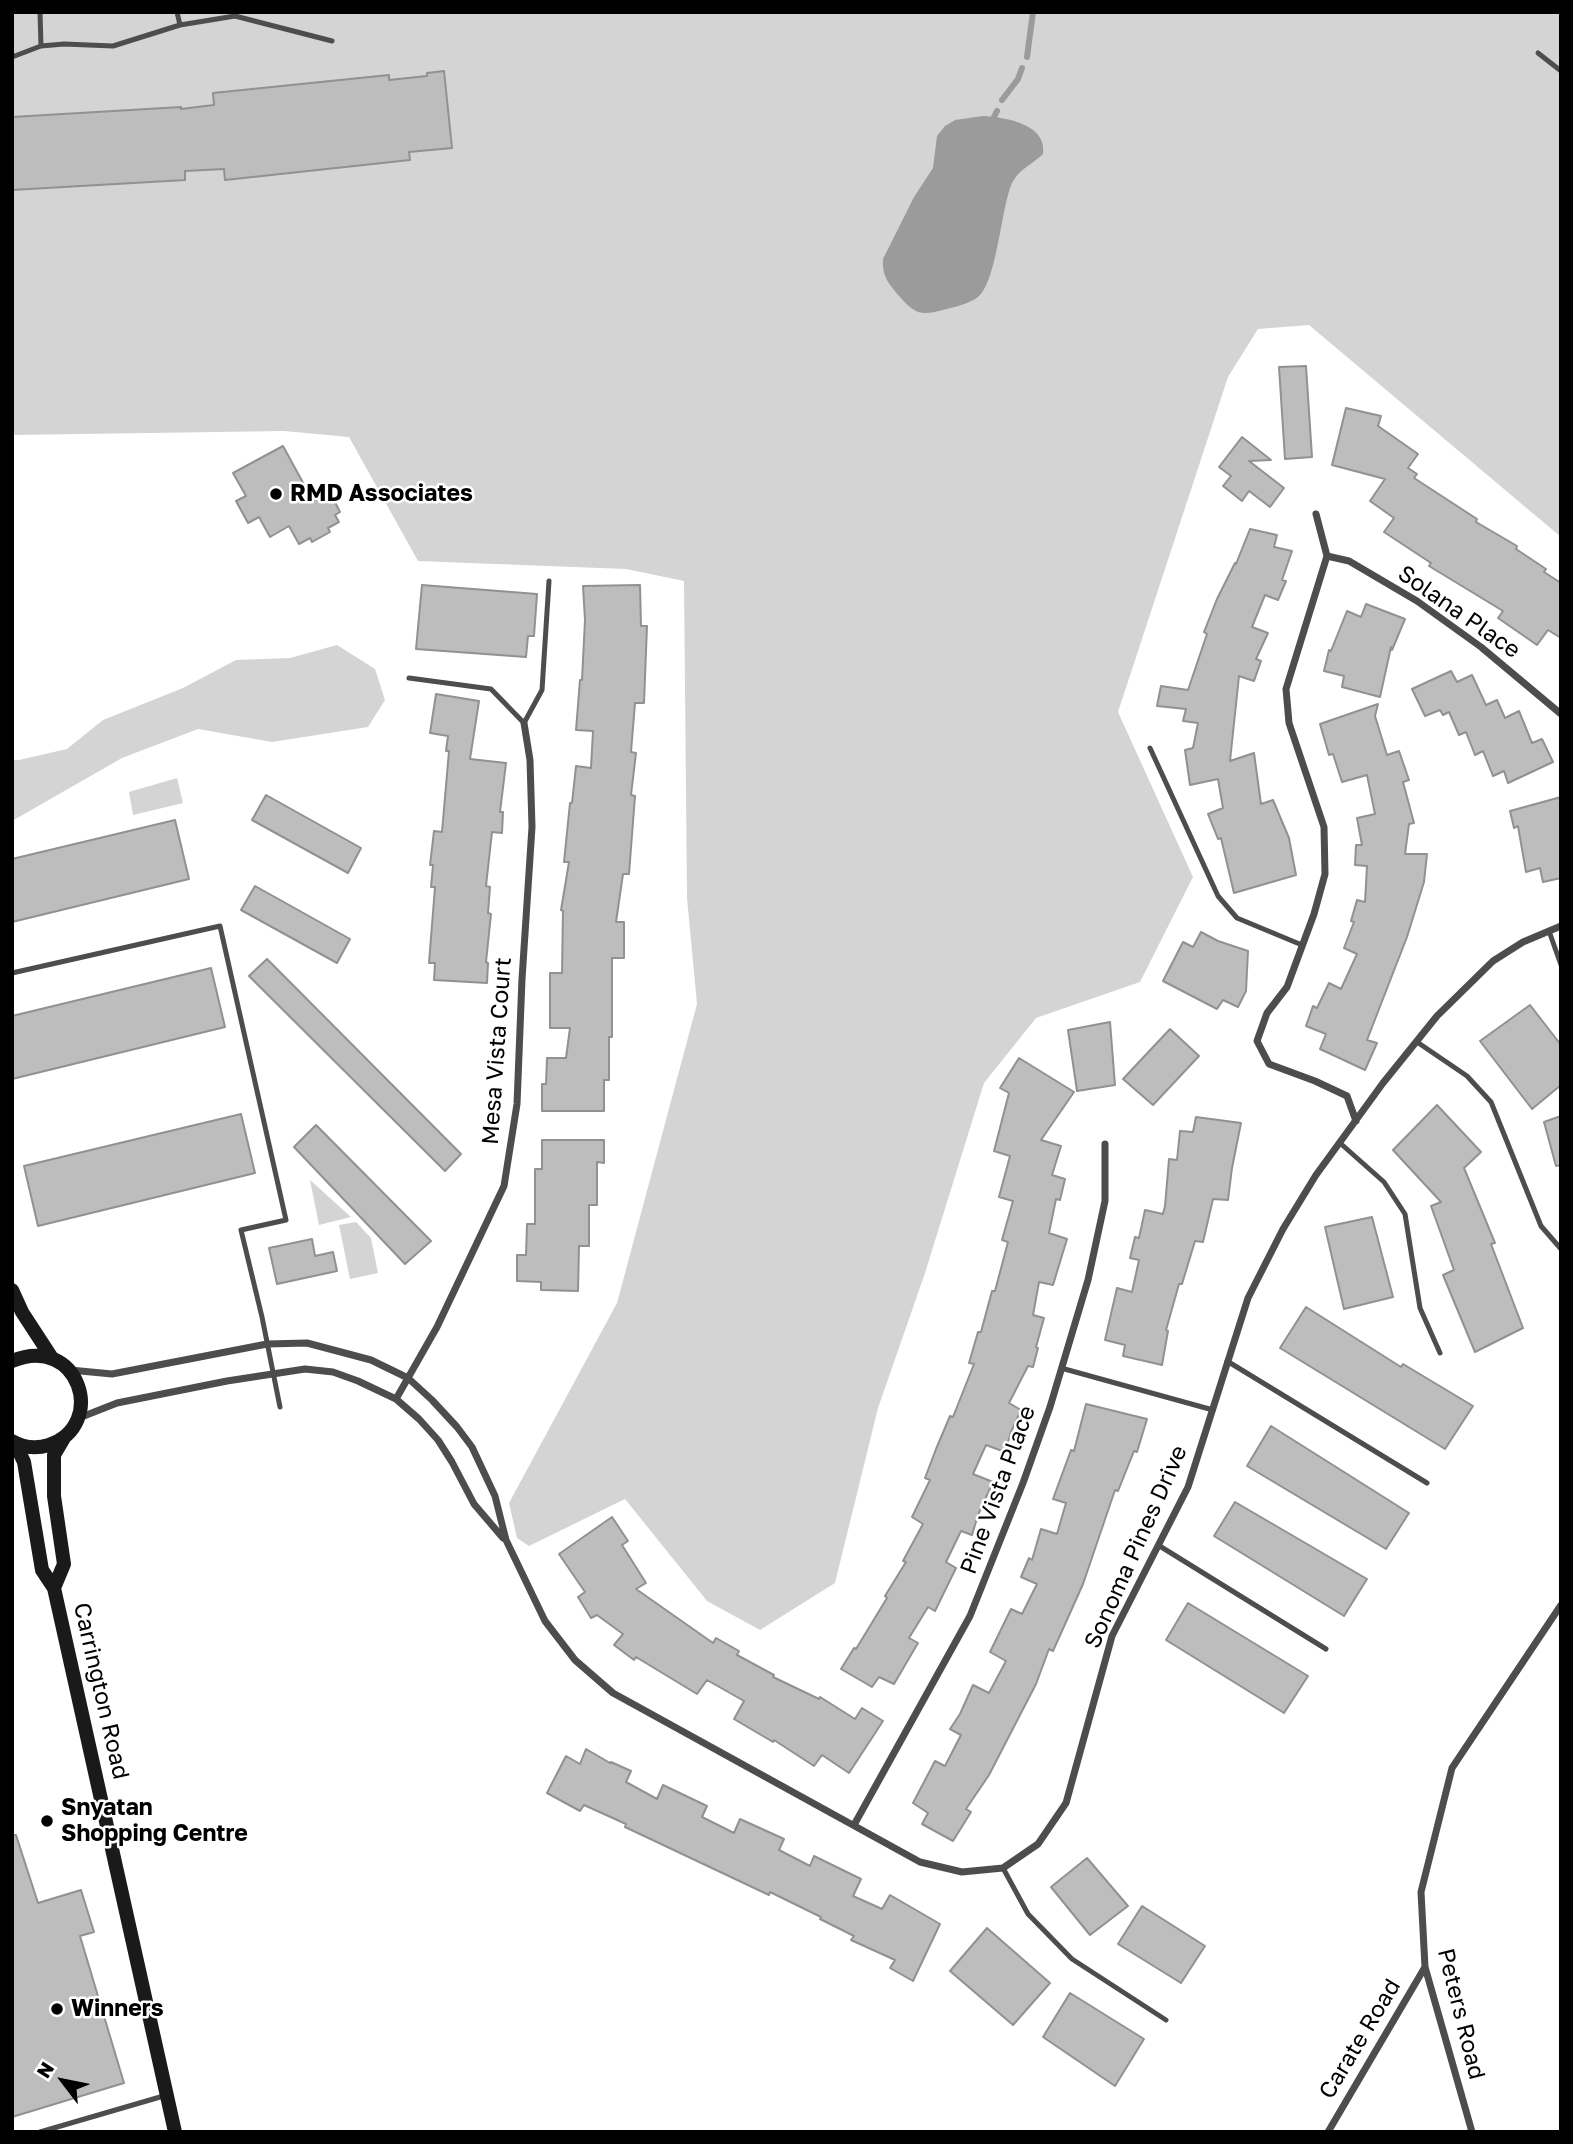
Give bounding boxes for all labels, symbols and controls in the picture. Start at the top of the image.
place label: RMD Associates [290,480,473,508]
marker: RMD Associates [268,486,284,502]
street label: Solana Place [1392,560,1526,664]
street label: Mesa Vista Court [477,956,517,1146]
street label: Pine Vista Place [955,1402,1041,1578]
street label: Sonoma Pines Drive [1079,1441,1193,1653]
street label: Carrington Road [67,1600,135,1782]
place label: Snyatan Shopping Centre [61,1794,248,1848]
marker: Snyatan Shopping Centre [39,1813,55,1829]
street label: Peters Road [1431,1946,1491,2082]
street label: Carate Road [1313,1974,1407,2104]
place label: Winners [71,1995,164,2023]
marker: Winners [49,2001,65,2017]
north arrow [28,2046,98,2116]
text: N [31,2057,58,2082]

